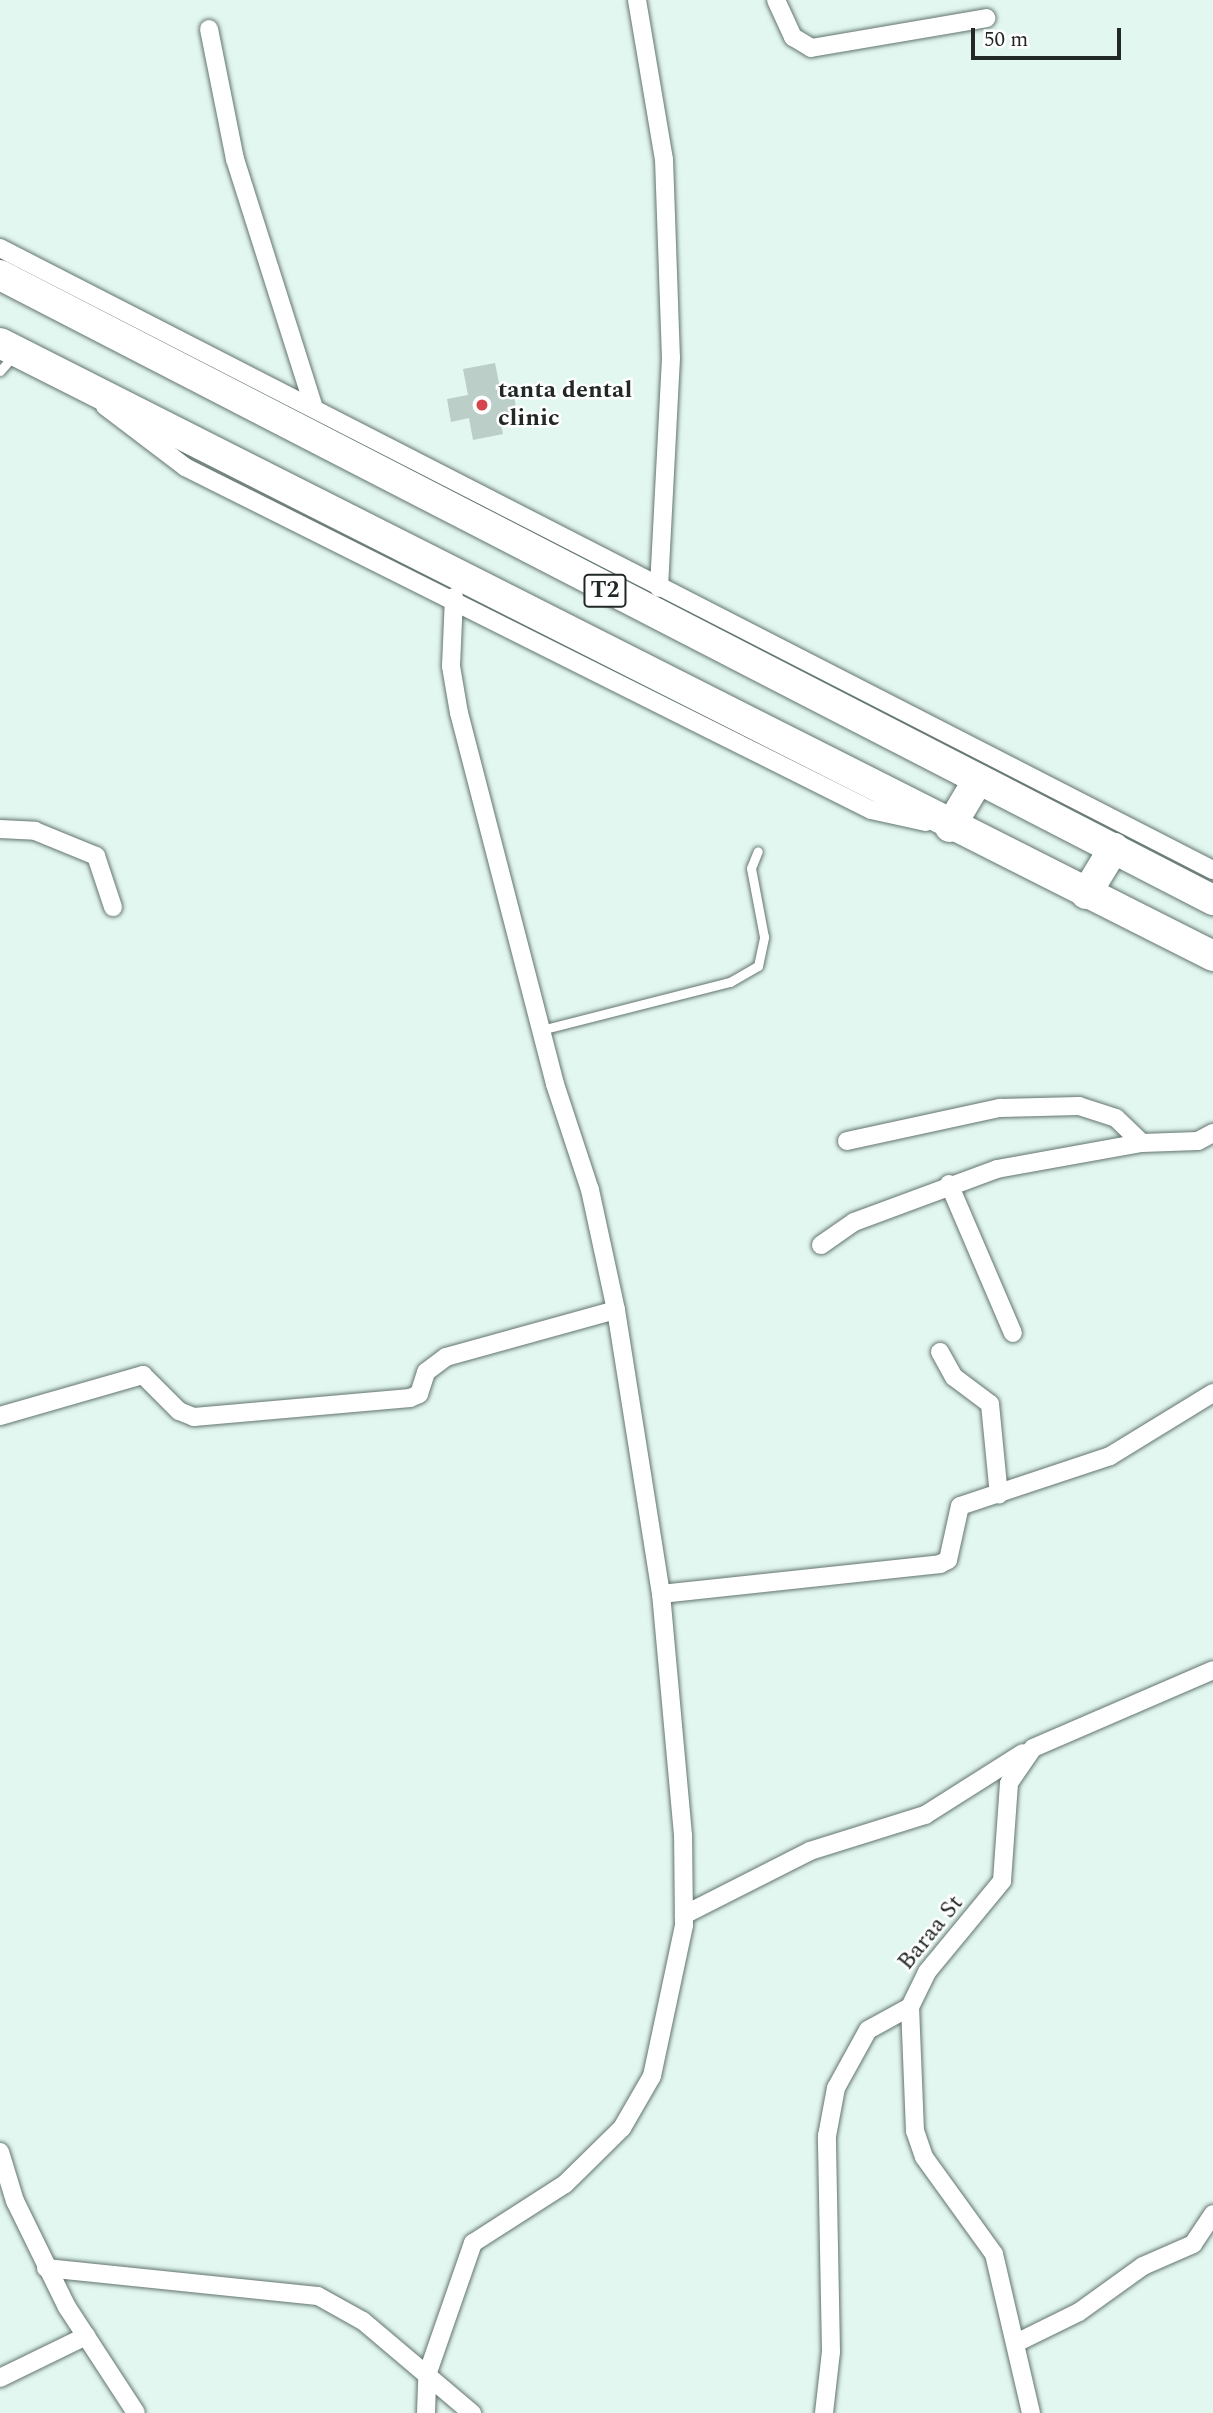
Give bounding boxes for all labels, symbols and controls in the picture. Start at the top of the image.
scale bar [975,14,1126,58]
text: 50 m [984,24,1028,56]
place label: tanta dental clinic [498,377,632,433]
marker: tanta dental clinic [472,395,492,415]
road number: T2 [582,572,628,610]
street label: Baraa St [892,1890,970,1976]

